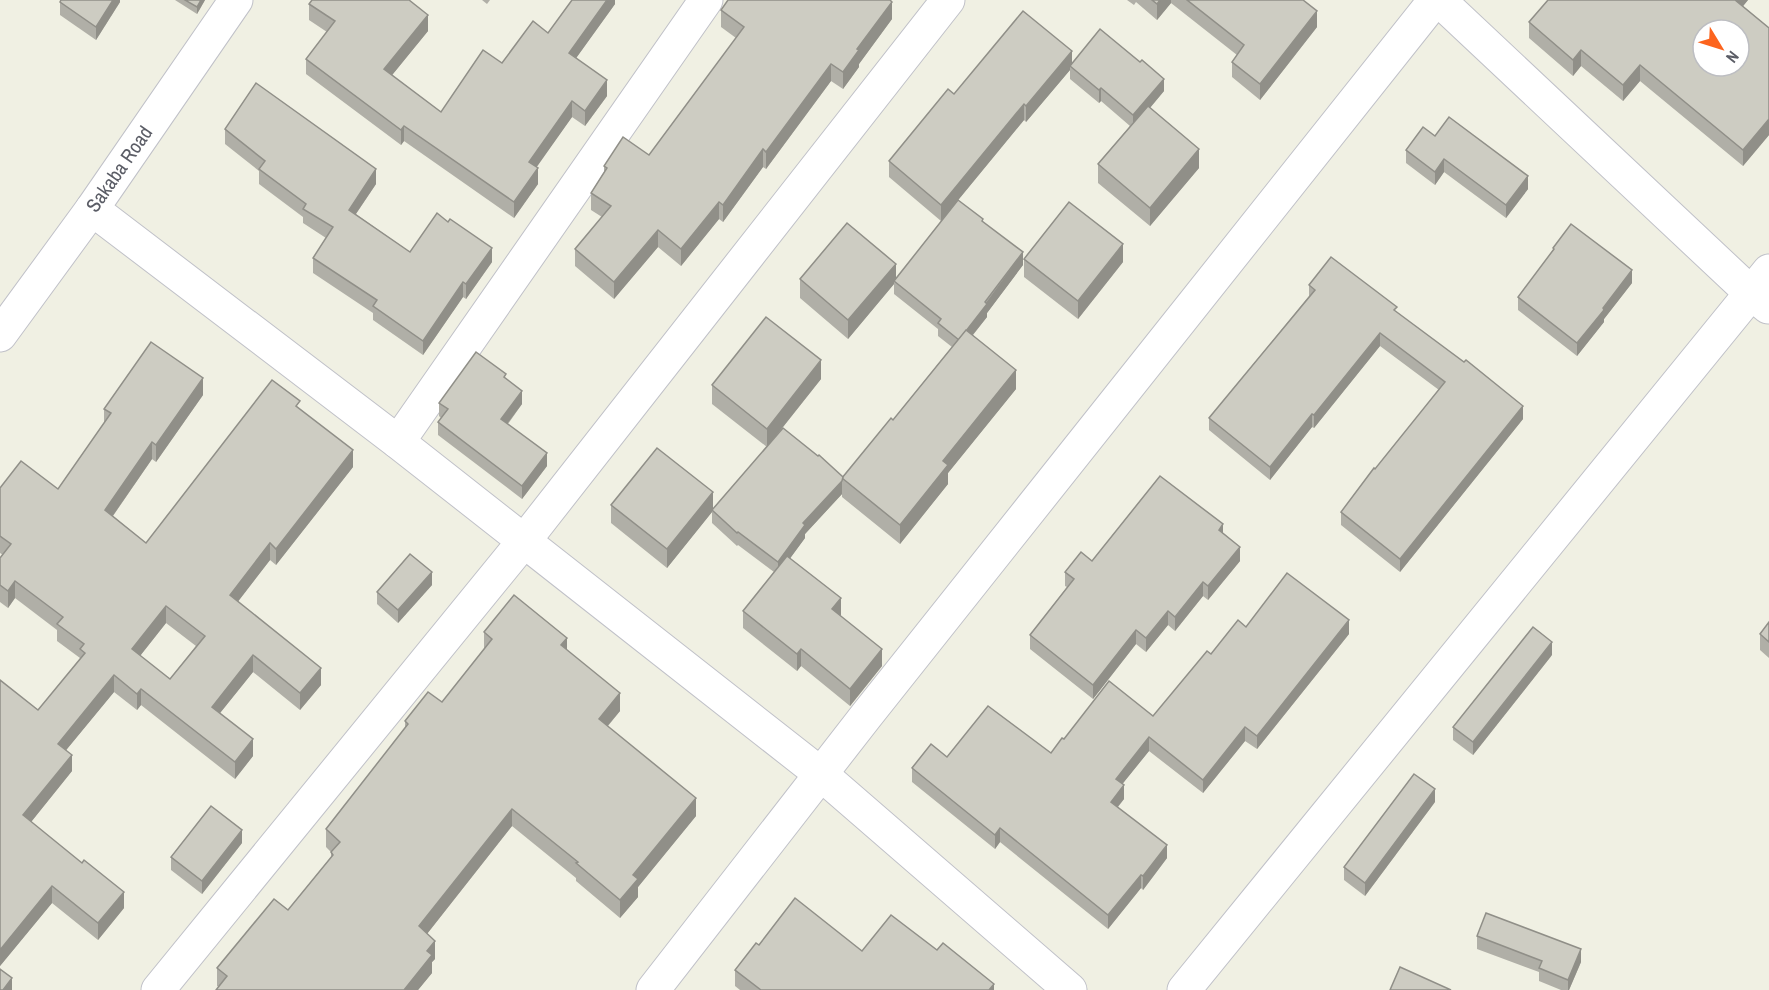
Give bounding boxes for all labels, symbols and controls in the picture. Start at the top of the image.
north arrow [1691,18,1751,78]
text: N [1721,47,1744,68]
street label: Sakaba Road [79,120,158,217]

